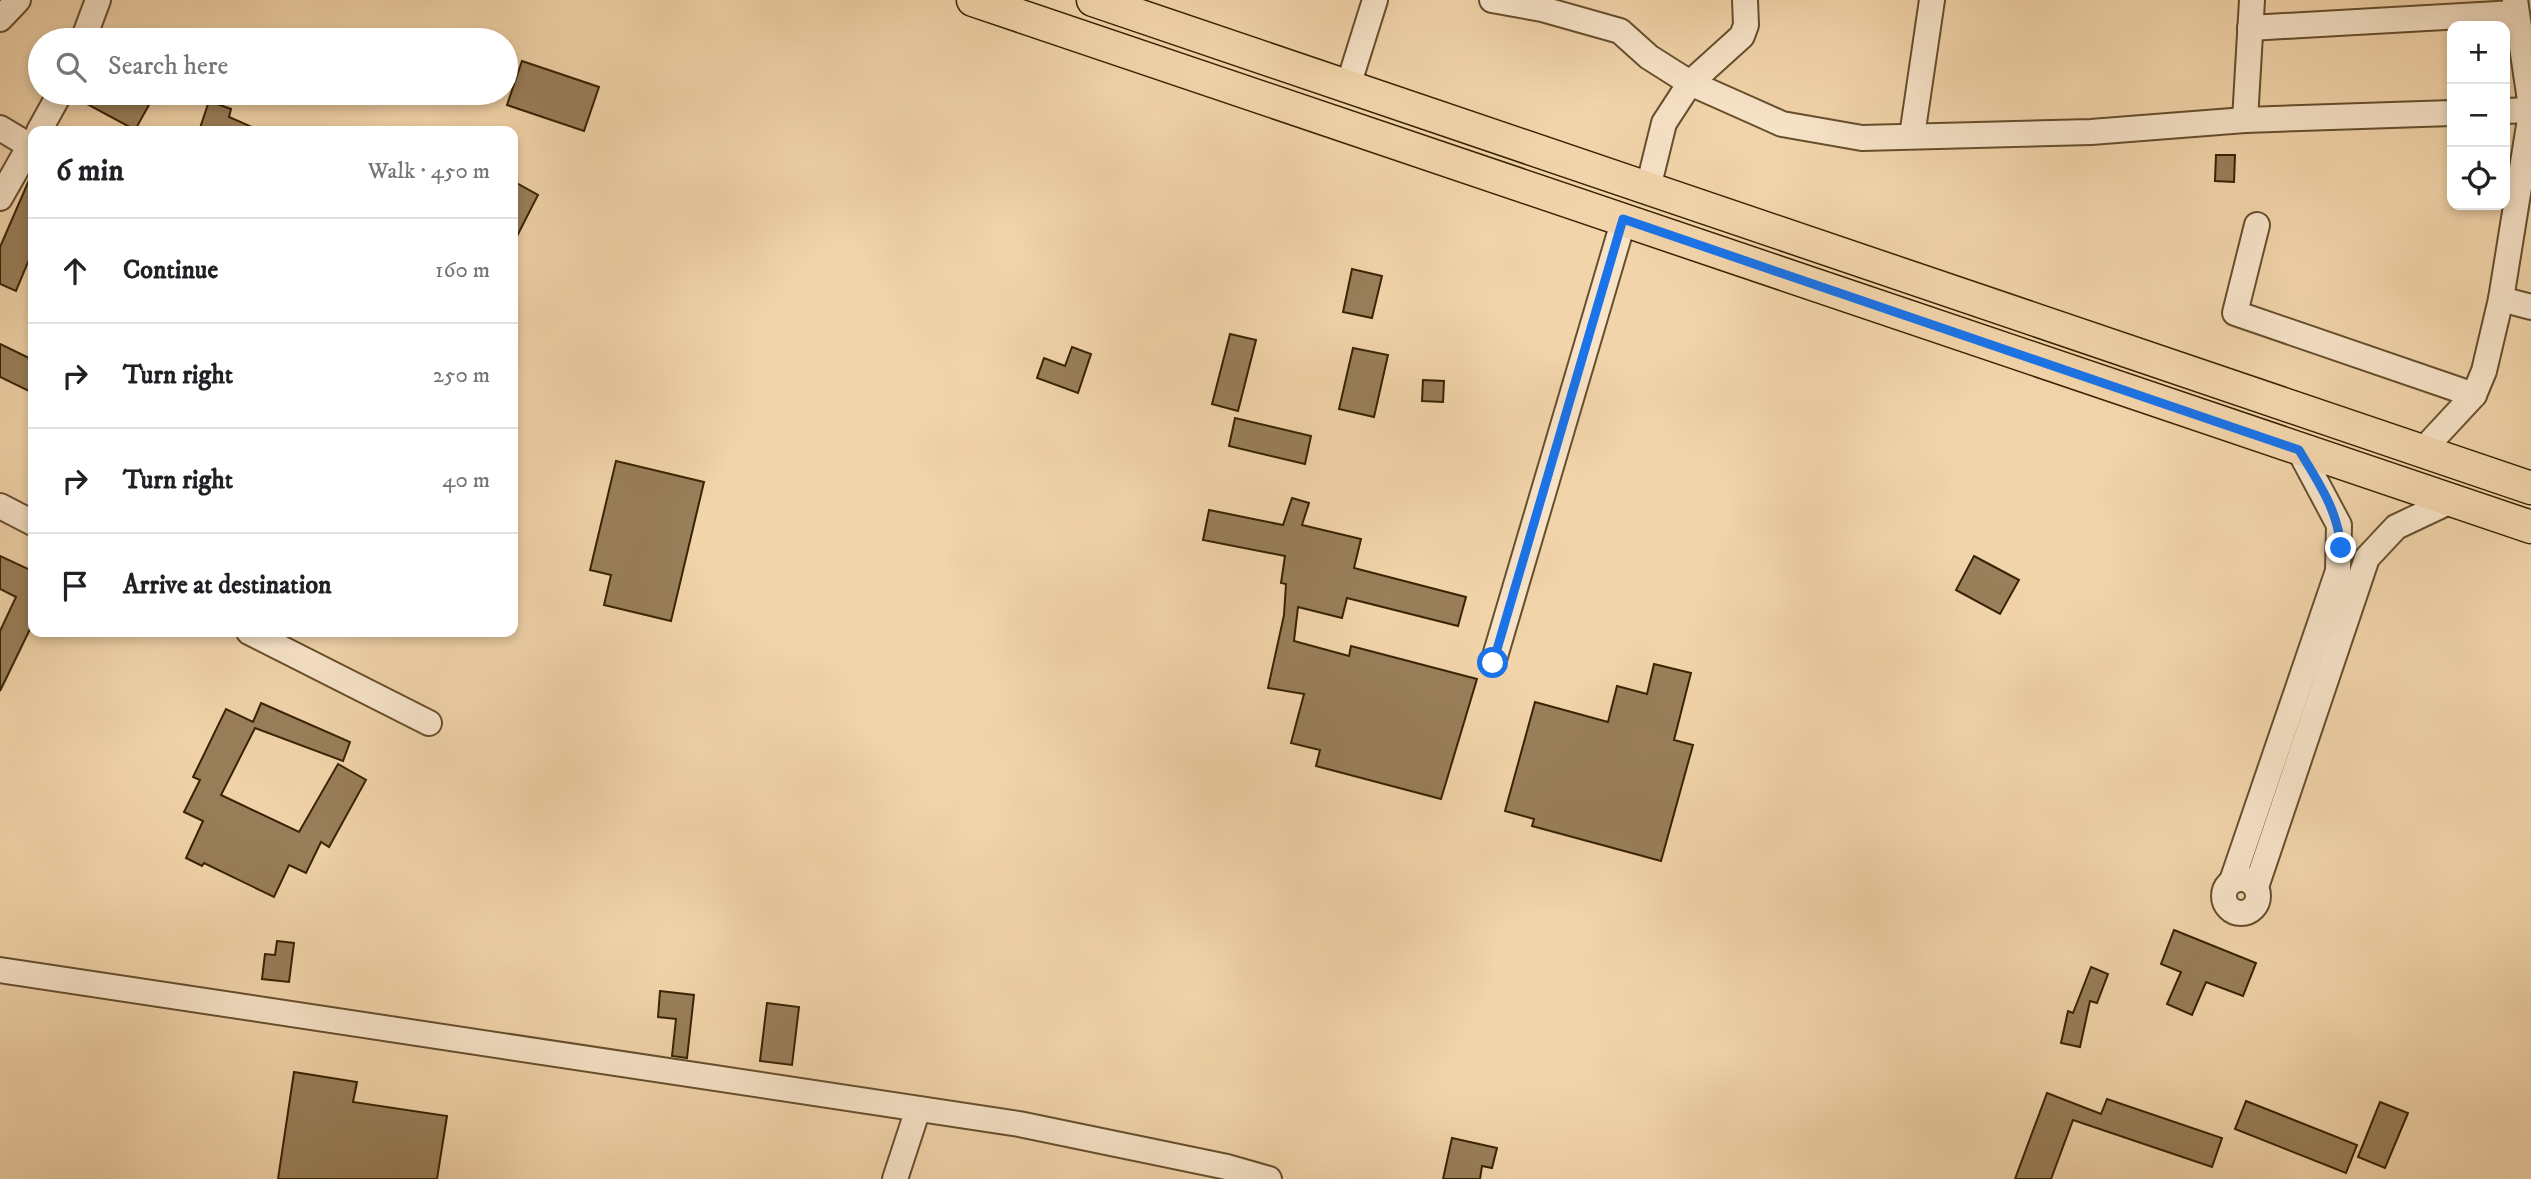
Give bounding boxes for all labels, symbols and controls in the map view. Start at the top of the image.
map controls [2447,21,2510,210]
button: + [2447,21,2510,84]
search box [28,28,518,105]
icon: search [52,48,90,86]
text: Search here [108,50,228,83]
button: − [2447,84,2510,147]
button: locate [2447,147,2510,210]
text: 6 min [56,153,124,190]
text: Walk · 450 m [368,157,490,186]
icon: ahead [56,252,94,290]
text: Continue [123,254,218,287]
text: 160 m [435,256,490,285]
icon: right [56,357,94,395]
text: Turn right [123,359,233,392]
text: 250 m [433,361,490,390]
icon: right [56,462,94,500]
text: Turn right [123,464,233,497]
text: 40 m [442,466,490,495]
route end [2325,532,2356,563]
icon: arrive [56,567,94,605]
text: Arrive at destination [123,569,332,602]
route start [1477,647,1508,678]

